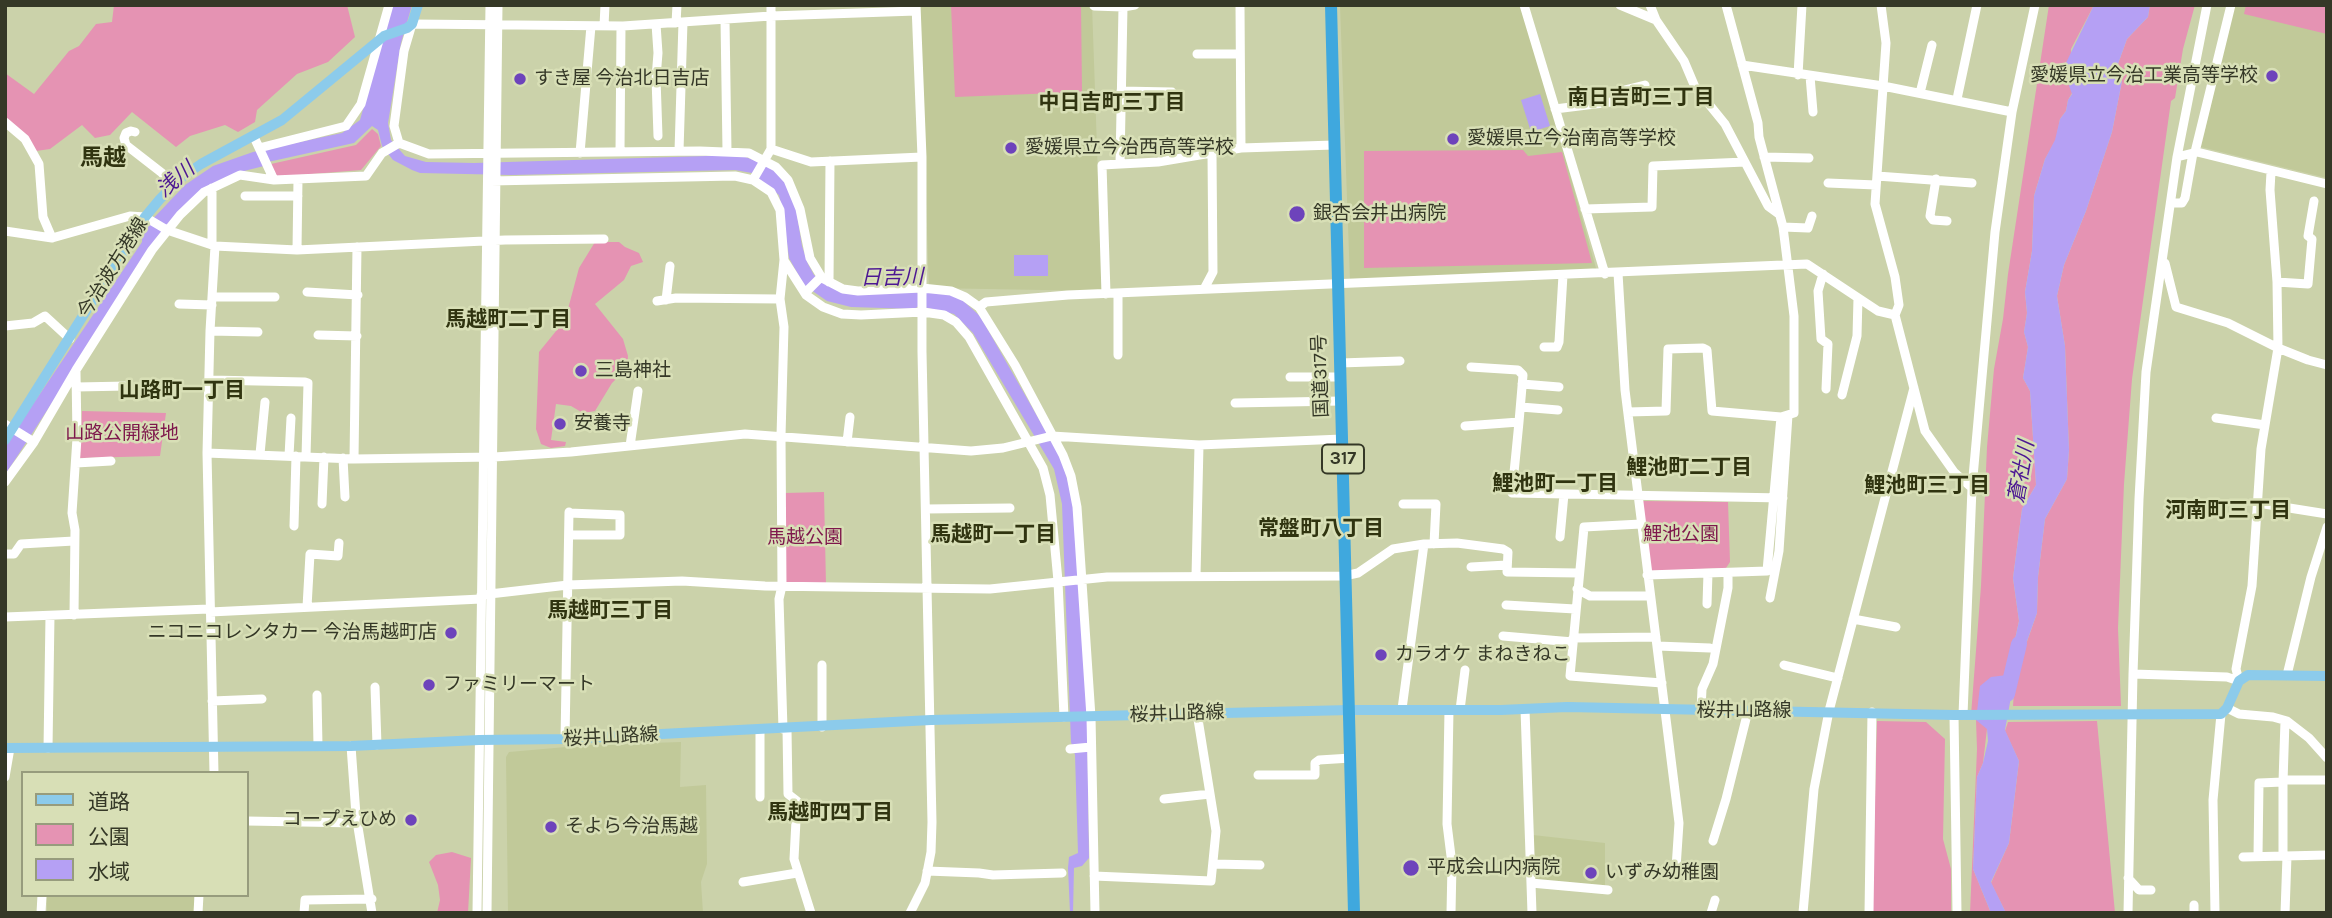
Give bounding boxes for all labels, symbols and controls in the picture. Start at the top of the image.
place label: 愛媛県立今治工業高等学校 [2030,65,2258,87]
place label: すき屋 今治北日吉店 [534,68,710,90]
marker: 愛媛県立今治工業高等学校 [2264,68,2280,84]
marker: すき屋 今治北日吉店 [512,71,528,87]
district label: 南日吉町三丁目 [1568,85,1714,111]
district label: 中日吉町三丁目 [1039,90,1185,116]
place label: 愛媛県立今治南高等学校 [1467,128,1676,150]
marker: 愛媛県立今治南高等学校 [1445,131,1461,147]
place label: 愛媛県立今治西高等学校 [1025,137,1234,159]
marker: 愛媛県立今治西高等学校 [1003,140,1019,156]
district label: 馬越 [80,144,126,172]
water label: 浅川 [152,157,200,203]
place label: 銀杏会井出病院 [1313,203,1446,225]
marker: 銀杏会井出病院 [1287,204,1307,224]
street label: 今治波方港線 [73,214,153,322]
water label: 日吉川 [860,265,924,291]
district label: 馬越町二丁目 [445,307,571,333]
street label: 国道317号 [1308,334,1334,418]
place label: 三島神社 [595,360,671,382]
marker: 三島神社 [573,363,589,379]
district label: 山路町一丁目 [119,378,245,404]
place label: 安養寺 [574,413,631,435]
marker: 安養寺 [552,416,568,432]
park label: 山路公開緑地 [65,423,179,445]
water label: 蒼社川 [2004,439,2040,505]
road number: 317 [1322,444,1364,474]
district label: 鯉池町二丁目 [1626,455,1752,481]
district label: 鯉池町一丁目 [1492,471,1618,497]
district label: 鯉池町三丁目 [1864,473,1990,499]
district label: 河南町三丁目 [2165,498,2291,524]
district label: 常盤町八丁目 [1258,516,1384,542]
district label: 馬越町一丁目 [930,522,1056,548]
park label: 鯉池公園 [1643,524,1719,546]
park label: 馬越公園 [767,527,843,549]
district label: 馬越町三丁目 [547,598,673,624]
place label: ニコニコレンタカー 今治馬越町店 [147,622,437,644]
marker: ニコニコレンタカー 今治馬越町店 [443,625,459,641]
place label: カラオケ まねきねこ [1395,644,1571,666]
marker: カラオケ まねきねこ [1373,647,1389,663]
place label: ファミリーマート [443,674,595,696]
marker: ファミリーマート [421,677,437,693]
street label: 桜井山路線 [1697,700,1791,722]
street label: 桜井山路線 [1129,701,1225,727]
street label: 桜井山路線 [563,723,659,751]
legend [21,771,248,897]
text: 道路 [88,790,130,814]
district label: 馬越町四丁目 [767,800,893,826]
place label: コープえひめ [283,809,397,831]
marker: コープえひめ [403,812,419,828]
place label: そよら今治馬越 [565,816,698,838]
marker: そよら今治馬越 [543,819,559,835]
text: 公園 [88,825,130,849]
place label: 平成会山内病院 [1427,857,1560,879]
marker: 平成会山内病院 [1401,858,1421,878]
text: 水域 [88,860,130,884]
place label: いずみ幼稚園 [1605,862,1719,884]
marker: いずみ幼稚園 [1583,865,1599,881]

